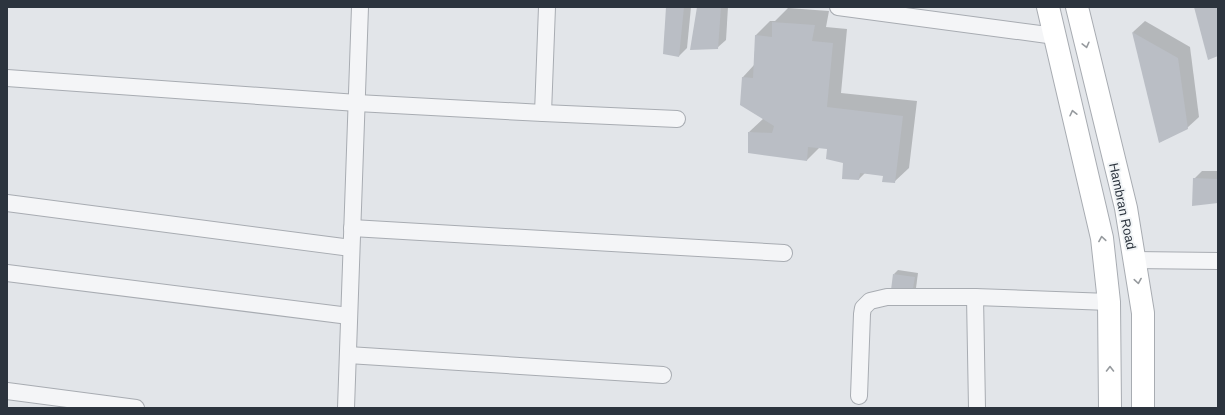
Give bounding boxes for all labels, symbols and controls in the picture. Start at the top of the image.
one-way arrow [1082,42,1090,48]
one-way arrow [1069,110,1077,116]
street label: Hambran Road [1106,161,1139,251]
one-way arrow [1098,236,1107,243]
one-way arrow [1133,278,1142,284]
one-way arrow [1106,366,1114,372]

